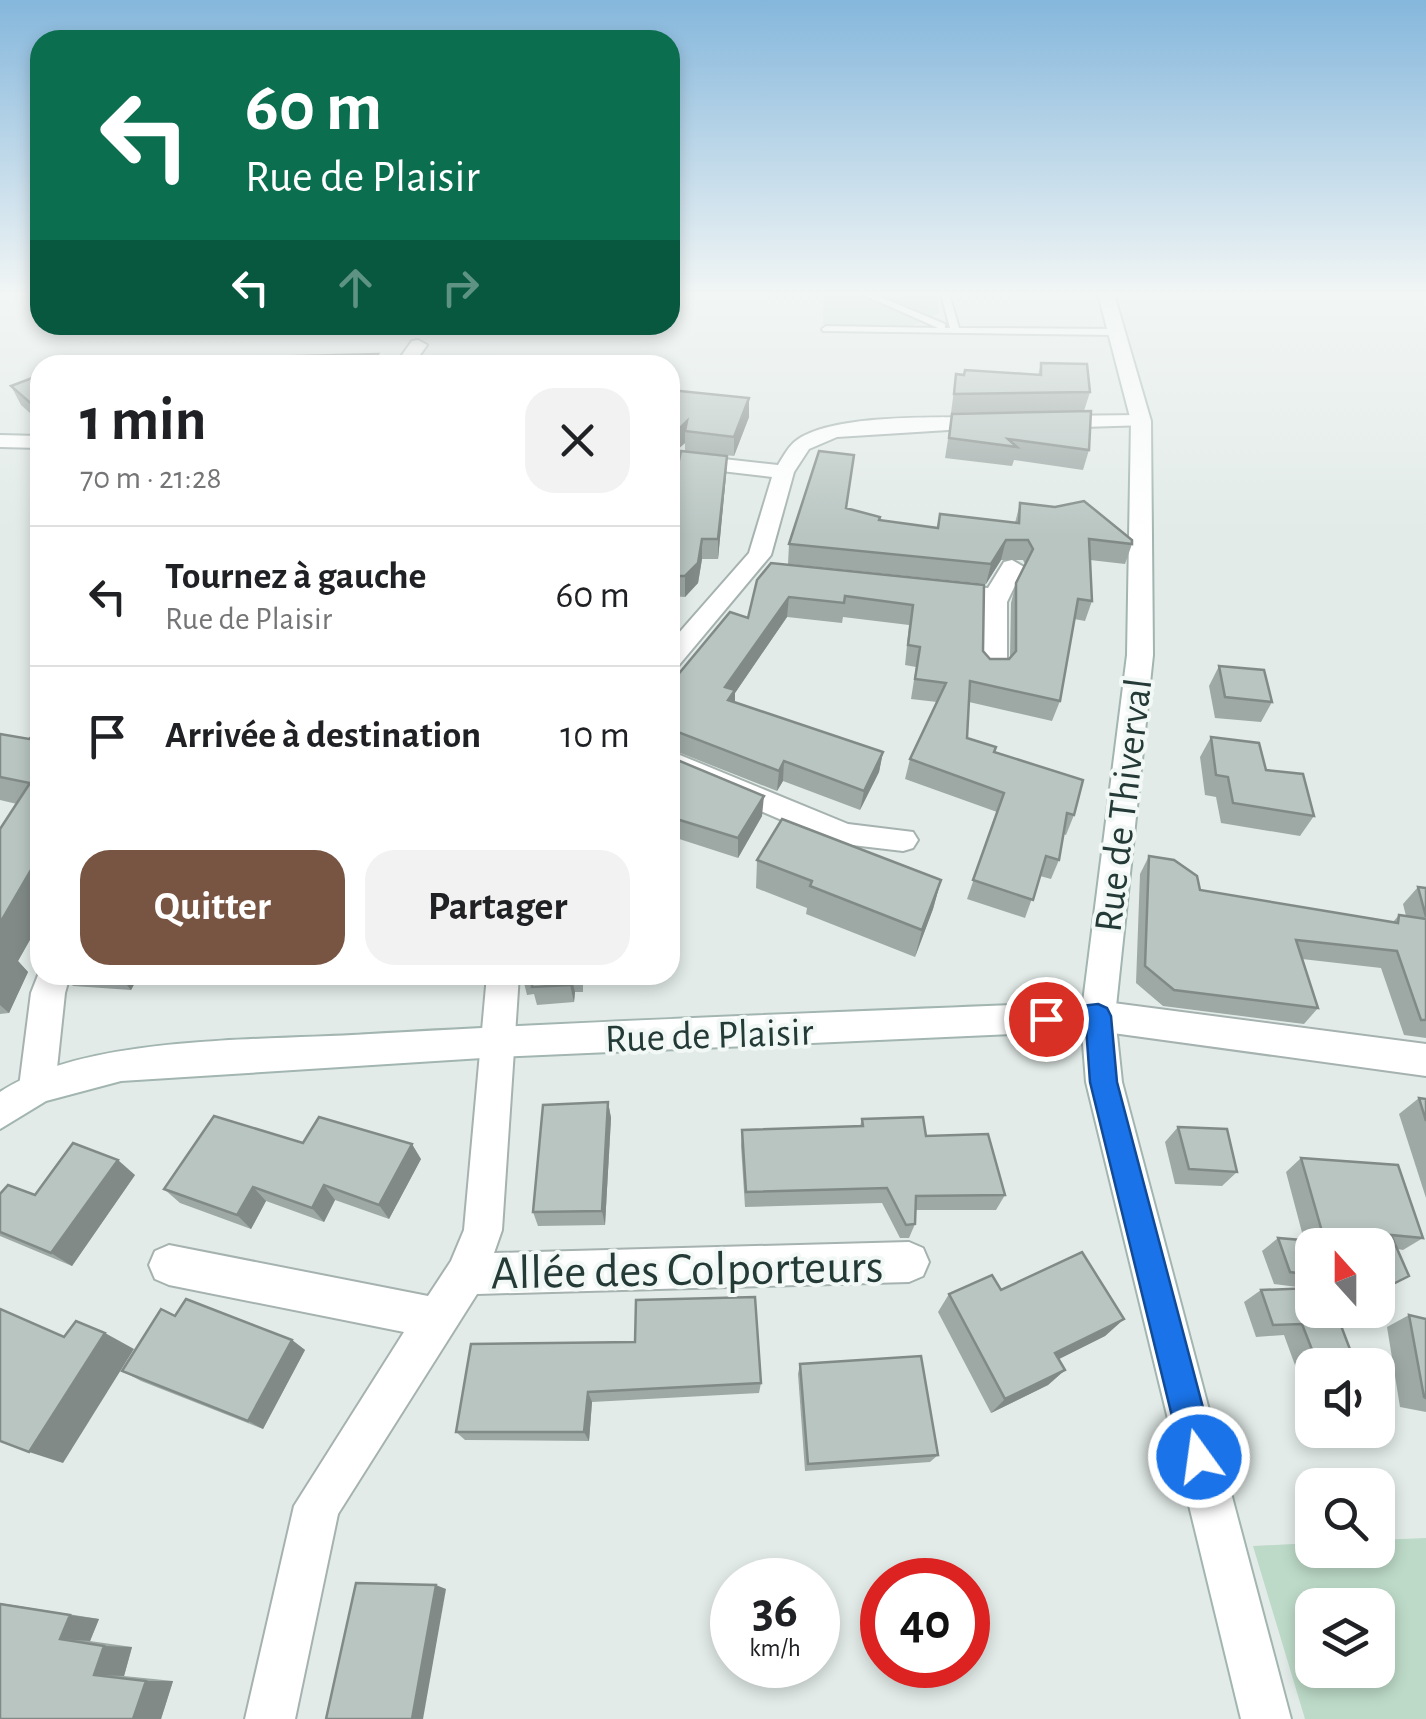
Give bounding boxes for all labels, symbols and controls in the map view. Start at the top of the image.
icon: left [80,70,210,200]
text: 60 m [245,73,382,143]
text: Rue de Plaisir [245,155,480,200]
icon: left [223,260,278,315]
icon: ahead [328,260,383,315]
icon: right [433,260,488,315]
button: close [525,388,630,493]
text: 1 min [80,391,206,451]
text: 70 m · 21:28 [80,462,222,494]
text: Tournez à gauche [165,558,427,596]
icon: left [80,569,135,624]
text: 60 m [555,577,630,615]
text: Rue de Plaisir [165,603,332,635]
street label: Rue de Thiverval [1089,676,1159,934]
icon: arrive [80,709,135,764]
text: Arrivée à destination [165,717,481,755]
text: 10 m [560,717,630,755]
button: Quitter [80,850,345,965]
button: Partager [365,850,630,965]
pin [1004,977,1089,1062]
icon: arrive [1019,992,1074,1047]
street label: Rue de Plaisir [604,1012,814,1060]
north arrow [1295,1228,1395,1328]
map controls [1295,1228,1395,1688]
street label: Allée des Colporteurs [490,1244,884,1298]
button: sound [1295,1348,1395,1448]
position arrow [1147,1405,1251,1509]
button: search [1295,1468,1395,1568]
speed limit sign: 40 [860,1558,990,1688]
text: 36 [752,1586,798,1636]
button: layers [1295,1588,1395,1688]
text: km/h [749,1636,801,1661]

